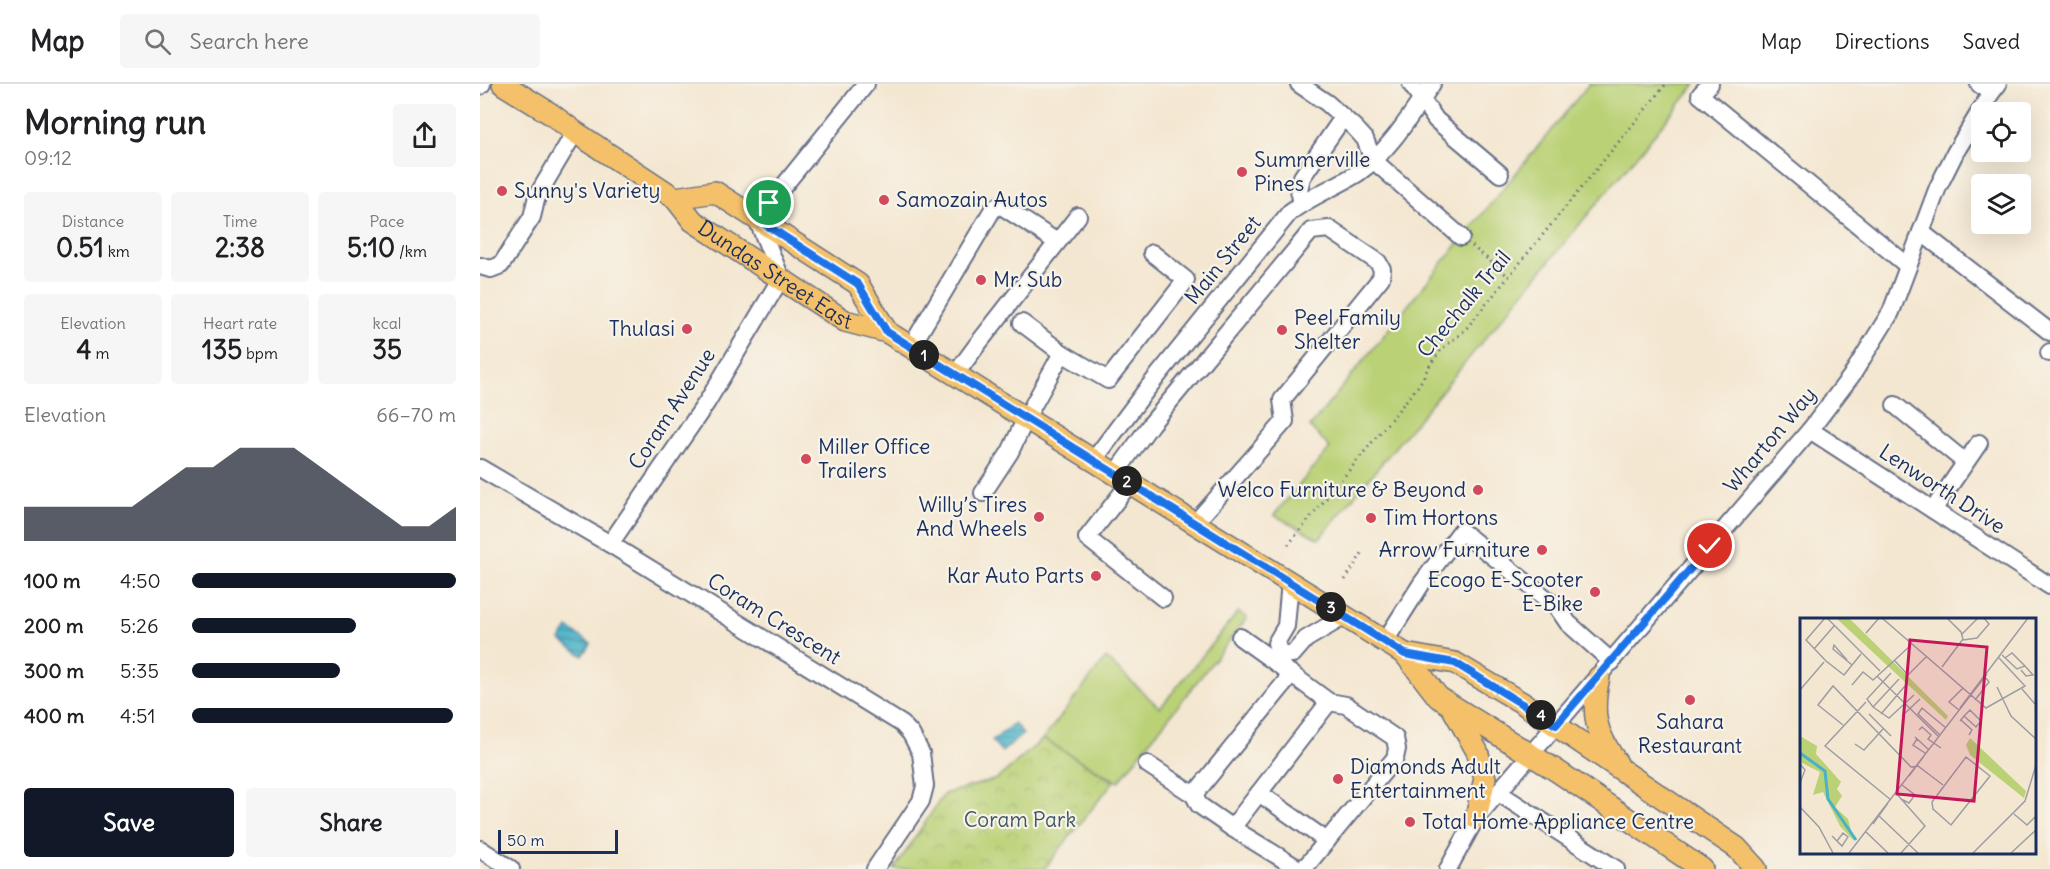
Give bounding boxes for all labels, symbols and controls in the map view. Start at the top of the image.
search box [120,14,540,68]
text: Map [30,23,84,59]
icon: search [141,25,174,58]
text: Search here [189,27,309,55]
text: Map [1761,28,1802,55]
text: Directions [1835,28,1929,55]
text: Saved [1962,28,2020,55]
text: Morning run [24,101,206,143]
map controls [1971,102,2031,234]
button: locate [1971,102,2031,162]
button: share [393,104,456,167]
text: 09:12 [24,145,72,170]
place label: Summerville Pines [1254,146,1370,197]
marker: Summerville Pines [1235,165,1249,179]
button: layers [1971,174,2031,234]
place label: Sunny's Variety [514,177,660,204]
pin [743,177,794,228]
marker: Sunny's Variety [495,184,509,198]
icon: arrive [752,186,785,219]
place label: Samozain Autos [896,186,1048,213]
marker: Samozain Autos [877,193,891,207]
street label: Main Street [1179,210,1267,310]
text: Distance [62,211,124,231]
text: Time [223,211,257,231]
text: Pace [370,211,404,231]
street label: Dundas Street East [693,214,855,335]
text: 0.51 [56,231,104,264]
text: 2:38 [215,231,265,264]
text: 5:10 [347,231,395,264]
text: km [104,241,130,261]
text: /km [395,241,427,261]
street label: Chechalk Trail [1411,245,1516,363]
place label: Mr. Sub [993,266,1062,293]
marker: Mr. Sub [974,273,988,287]
place label: Peel Family Shelter [1294,304,1401,355]
text: Elevation [60,313,126,333]
text: Heart rate [203,313,277,333]
text: kcal [373,313,401,333]
place label: Thulasi [609,315,675,342]
marker: Thulasi [680,322,694,336]
marker: Peel Family Shelter [1275,323,1289,337]
text: 4 [77,333,92,366]
text: 135 [202,333,242,366]
text: 35 [372,333,402,366]
pin: 1 [909,340,939,370]
text: m [92,343,109,363]
text: bpm [242,343,278,363]
street label: Coram Avenue [622,343,721,475]
text: 1 [921,345,927,365]
street label: Wharton Way [1717,381,1822,498]
text: Elevation [24,402,106,427]
text: 66–70 m [376,402,456,427]
place label: Miller Office Trailers [818,433,930,484]
street label: Lenworth Drive [1874,438,2010,539]
marker: Miller Office Trailers [799,452,813,466]
pin: 2 [1112,466,1142,496]
text: 2 [1123,471,1131,491]
place label: Welco Furniture & Beyond [1218,476,1466,503]
marker: Welco Furniture & Beyond [1471,483,1485,497]
place label: Willy’s Tires And Wheels [916,491,1027,542]
place label: Tim Hortons [1383,504,1498,531]
marker: Willy’s Tires And Wheels [1032,510,1046,524]
marker: Tim Hortons [1364,511,1378,525]
pin [1684,520,1735,571]
icon: check [1693,529,1726,562]
place label: Arrow Furniture [1379,536,1530,563]
marker: Arrow Furniture [1535,543,1549,557]
place label: Kar Auto Parts [947,562,1084,589]
place label: Ecogo E-Scooter E-Bike [1428,566,1583,617]
street label: Coram Crescent [703,567,846,670]
text: 100 m [24,568,81,593]
text: 4:50 [120,568,161,593]
marker: Kar Auto Parts [1089,569,1103,583]
marker: Ecogo E-Scooter E-Bike [1588,585,1602,599]
pin: 3 [1316,592,1346,622]
text: 3 [1326,597,1336,617]
text: 200 m [24,613,84,638]
text: 5:26 [120,613,159,638]
inset map [1800,618,2035,854]
text: 300 m [24,658,84,683]
text: 5:35 [120,658,159,683]
marker: Sahara Restaurant [1683,693,1697,707]
pin: 4 [1526,700,1556,730]
text: 400 m [24,703,84,728]
text: 4:51 [120,703,156,728]
text: 4 [1536,705,1546,725]
place label: Sahara Restaurant [1638,708,1742,759]
place label: Diamonds Adult Entertainment [1350,753,1501,804]
marker: Diamonds Adult Entertainment [1331,772,1345,786]
button: Save [24,788,234,857]
button: Share [246,788,456,857]
park label: Coram Park [964,806,1076,833]
place label: Total Home Appliance Centre [1422,808,1694,835]
marker: Total Home Appliance Centre [1403,815,1417,829]
scale bar [498,827,618,854]
text: 50 m [507,830,545,850]

